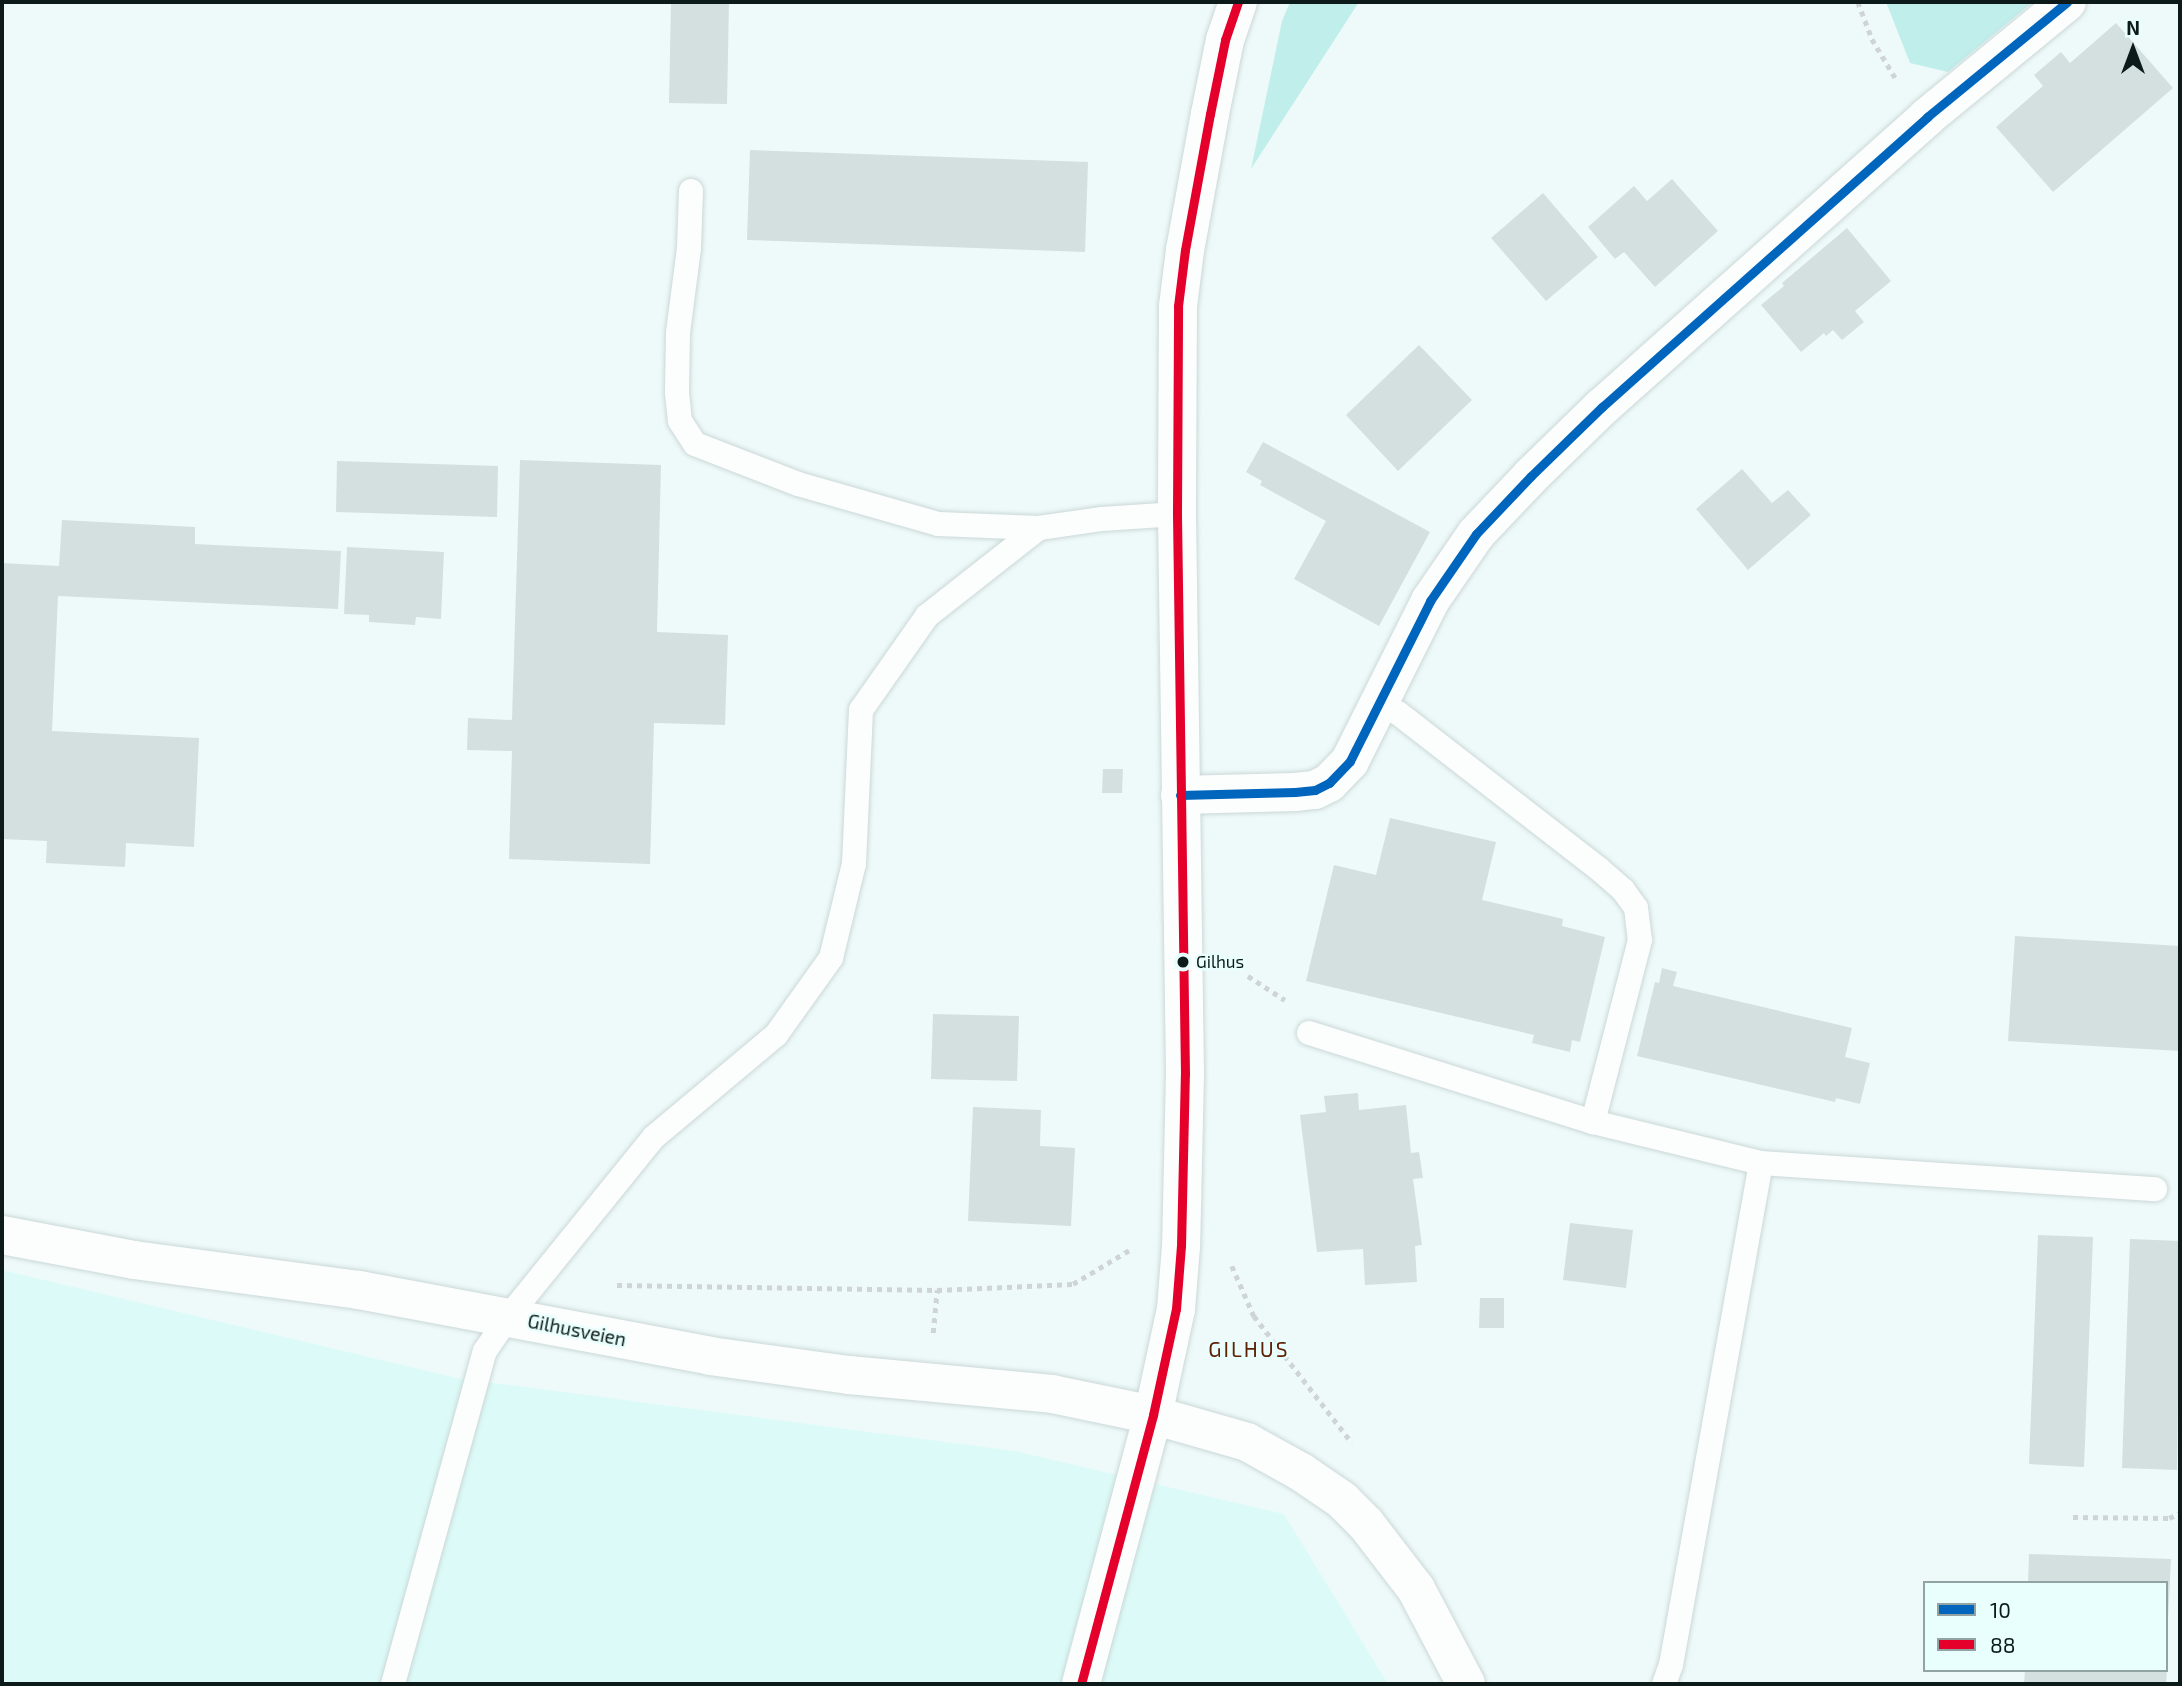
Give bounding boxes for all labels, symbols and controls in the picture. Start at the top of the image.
north arrow [2098,14,2168,84]
text: N [2126,16,2140,39]
place label: Gilhus [1196,952,1244,972]
marker: Gilhus [1176,955,1190,969]
street label: Gilhusveien [526,1309,628,1351]
district label: GILHUS [1209,1336,1289,1362]
legend [1923,1581,2168,1672]
text: 10 [1990,1597,2011,1622]
text: 88 [1990,1632,2016,1657]

